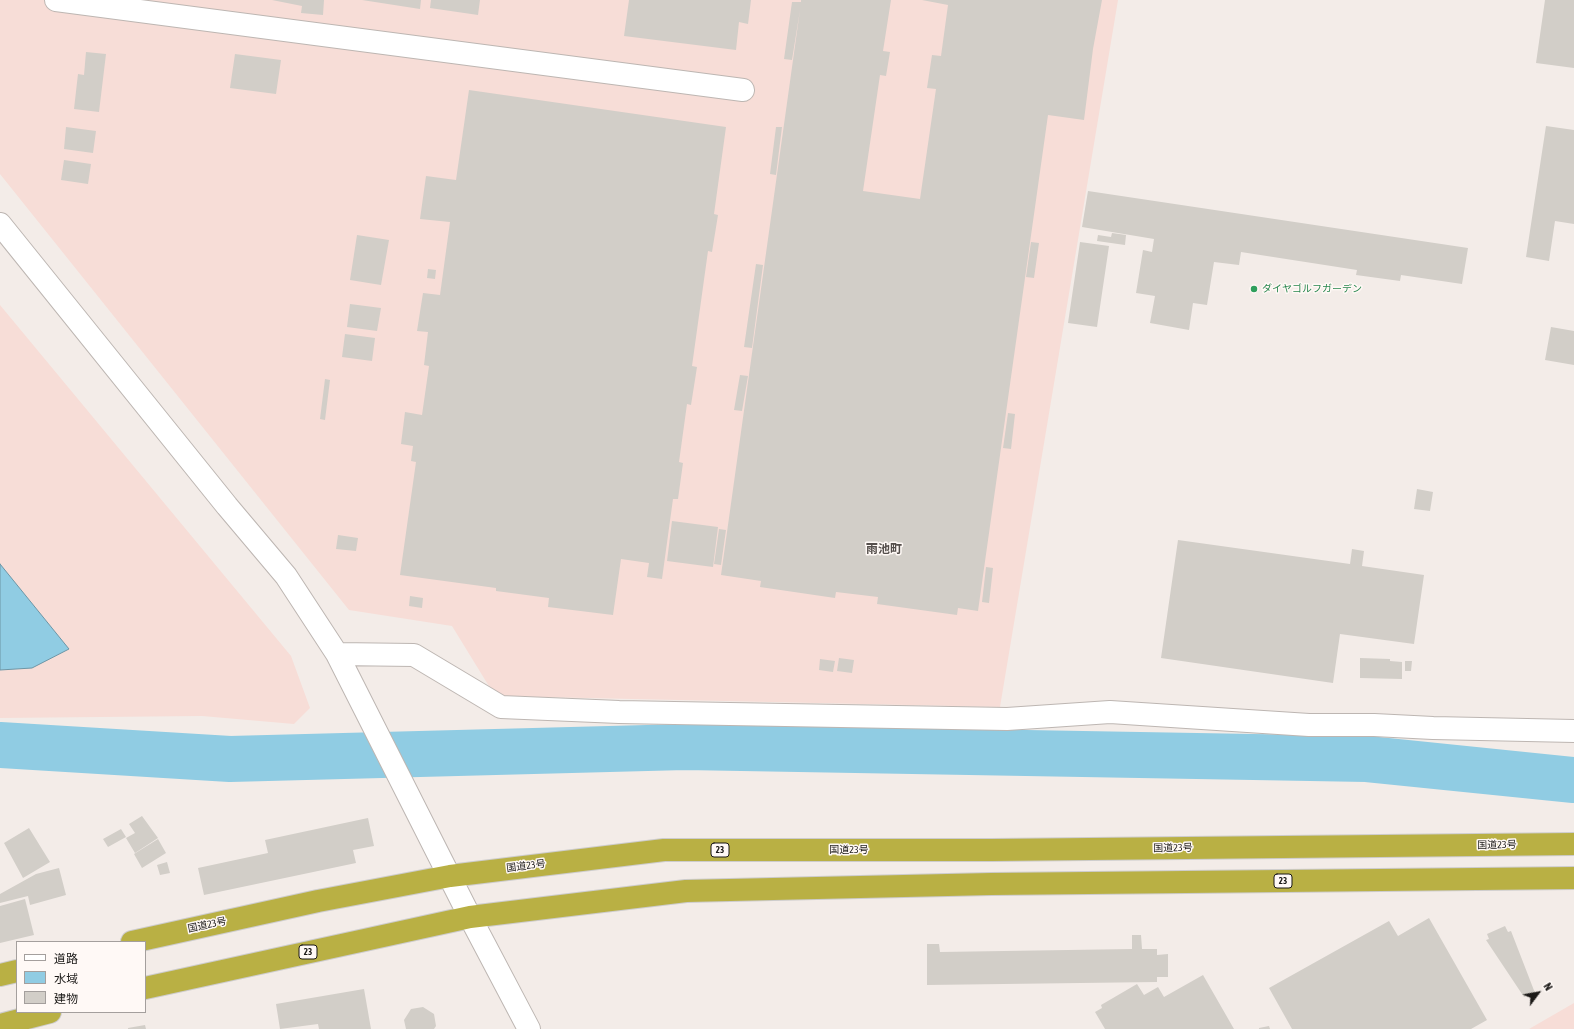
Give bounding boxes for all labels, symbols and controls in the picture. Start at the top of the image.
place label: ダイヤゴルフガーデン [1262,283,1362,295]
marker: ダイヤゴルフガーデン [1249,284,1259,294]
district label: 雨池町 [866,542,902,556]
street label: 国道23号 [1477,839,1517,851]
street label: 国道23号 [1153,842,1193,854]
road number: 23 [711,843,729,857]
street label: 国道23号 [829,844,869,856]
street label: 国道23号 [506,858,546,874]
road number: 23 [1274,874,1292,888]
street label: 国道23号 [186,915,228,935]
legend [16,941,146,1013]
road number: 23 [299,945,317,959]
text: 道路 [54,952,78,966]
text: 水域 [54,972,78,986]
north arrow [1518,973,1558,1013]
text: N [1541,981,1555,993]
text: 建物 [54,992,78,1006]

